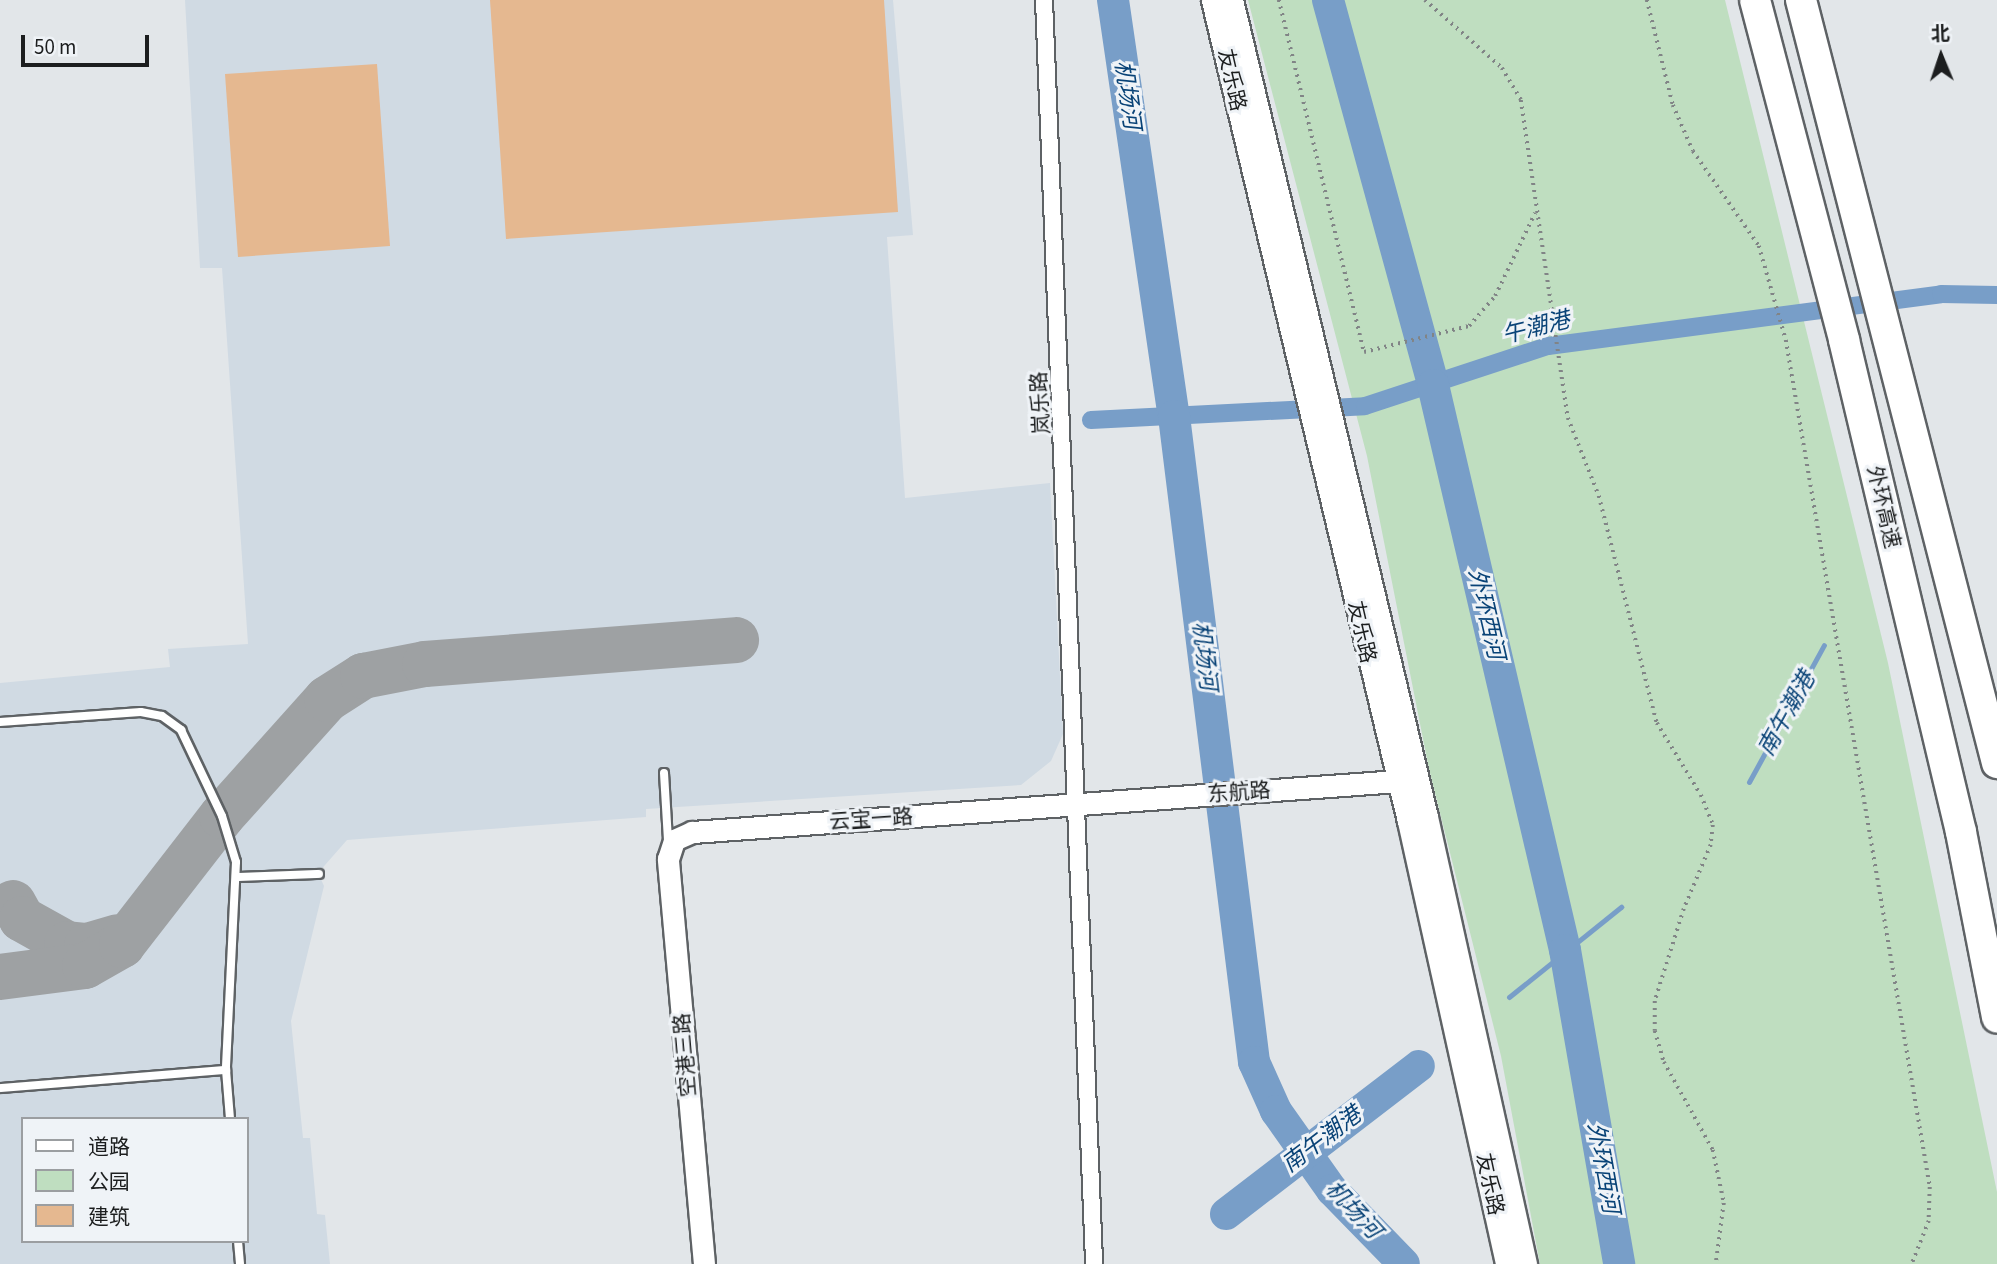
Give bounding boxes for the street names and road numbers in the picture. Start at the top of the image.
street label: 友乐路 [1213,46,1251,114]
street label: 岚乐路 [1026,371,1054,435]
street label: 外环高速 [1862,463,1906,551]
street label: 友乐路 [1343,598,1381,666]
street label: 东航路 [1207,777,1271,807]
street label: 云宝一路 [828,804,914,834]
street label: 空港三路 [669,1012,701,1098]
street label: 友乐路 [1471,1151,1509,1217]

